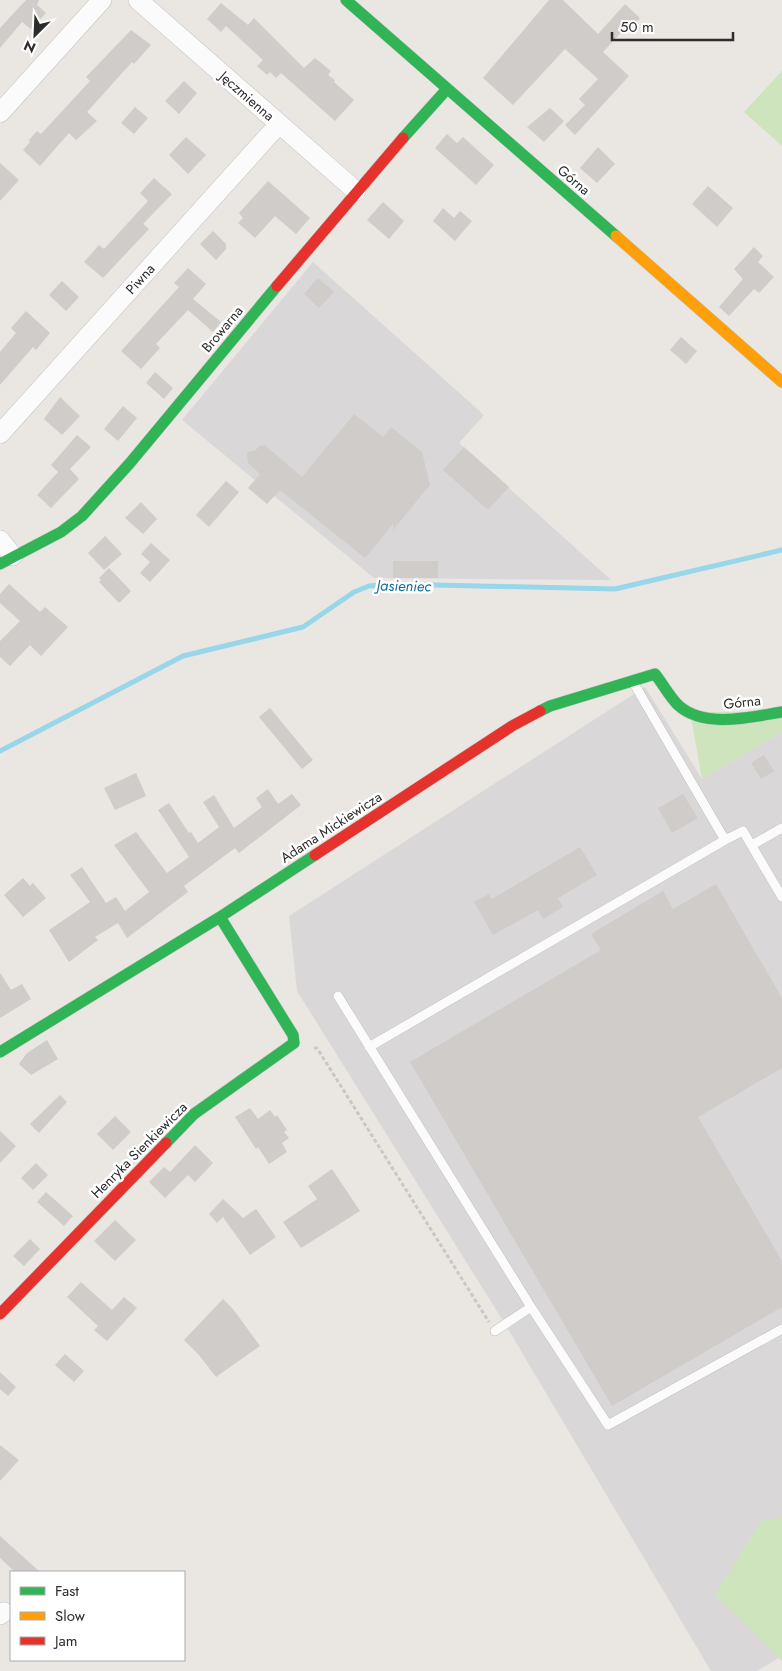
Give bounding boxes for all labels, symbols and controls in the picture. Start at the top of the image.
north arrow [10,10,60,60]
scale bar [612,10,733,42]
text: 50 m [620,16,654,38]
text: N [21,35,39,58]
street label: Jęczmienna [214,65,279,125]
street label: Górna [553,160,595,200]
street label: Piwna [121,259,159,299]
street label: Browarna [197,302,247,356]
water label: Jasieniec [373,574,432,597]
street label: Górna [722,690,762,714]
street label: Adama Mickiewicza [276,787,386,867]
street label: Henryka Sienkiewicza [86,1097,192,1203]
legend [10,1571,185,1661]
text: Fast [55,1580,79,1602]
text: Slow [55,1605,86,1627]
text: Jam [53,1630,78,1652]

